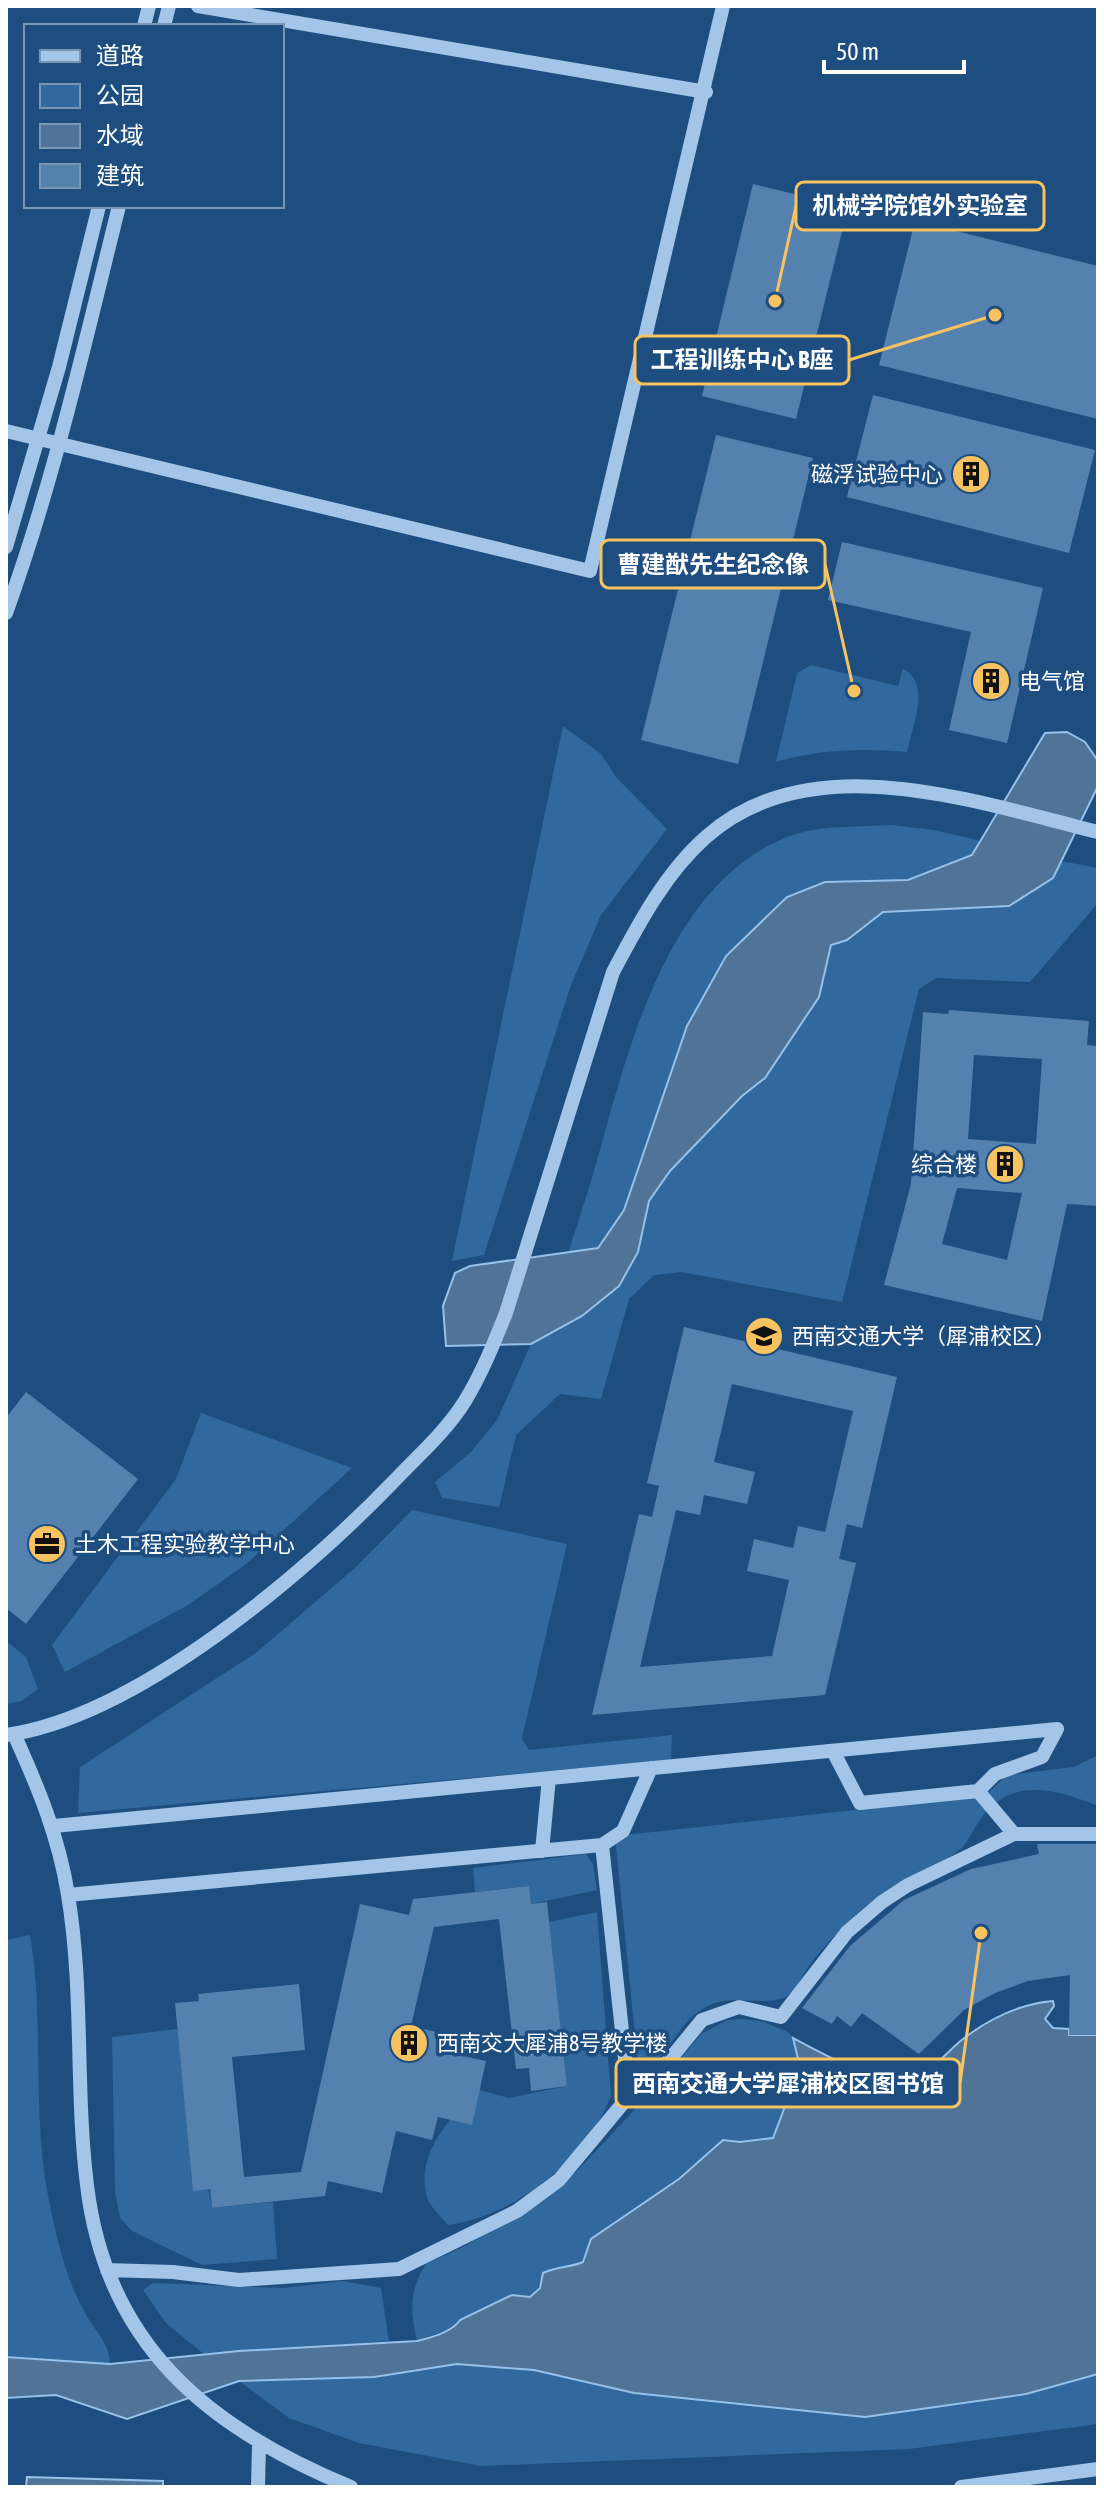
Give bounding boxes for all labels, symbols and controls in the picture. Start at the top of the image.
legend [24,24,284,208]
scale bar [824,24,964,74]
text: 50 m [836,38,879,65]
text: 道路 [96,42,144,69]
text: 公园 [96,82,144,109]
text: 水域 [96,122,144,149]
text: 建筑 [96,162,144,189]
callout: 机械学院馆外实验室 [796,182,1044,230]
text: 机械学院馆外实验室 [812,192,1028,219]
callout: 工程训练中心 B座 [635,336,849,384]
text: 工程训练中心 B座 [651,346,833,373]
building icon: 磁浮试验中心 [950,453,992,495]
place label: 磁浮试验中心 [811,461,943,487]
callout: 曹建猷先生纪念像 [601,540,825,588]
text: 曹建猷先生纪念像 [617,551,809,578]
building icon: 电气馆 [970,660,1012,702]
place label: 电气馆 [1019,668,1085,694]
building icon: 综合楼 [984,1143,1026,1185]
place label: 综合楼 [911,1151,977,1177]
school or university icon: 西南交通大学（犀浦校区） [743,1315,785,1357]
place label: 西南交通大学（犀浦校区） [792,1323,1056,1349]
office icon: 土木工程实验教学中心 [26,1523,68,1565]
place label: 土木工程实验教学中心 [75,1531,295,1557]
building icon: 西南交大犀浦8号教学楼 [388,2022,430,2064]
place label: 西南交大犀浦8号教学楼 [437,2030,667,2056]
callout: 西南交通大学犀浦校区图书馆 [616,2059,960,2107]
text: 西南交通大学犀浦校区图书馆 [632,2070,944,2097]

